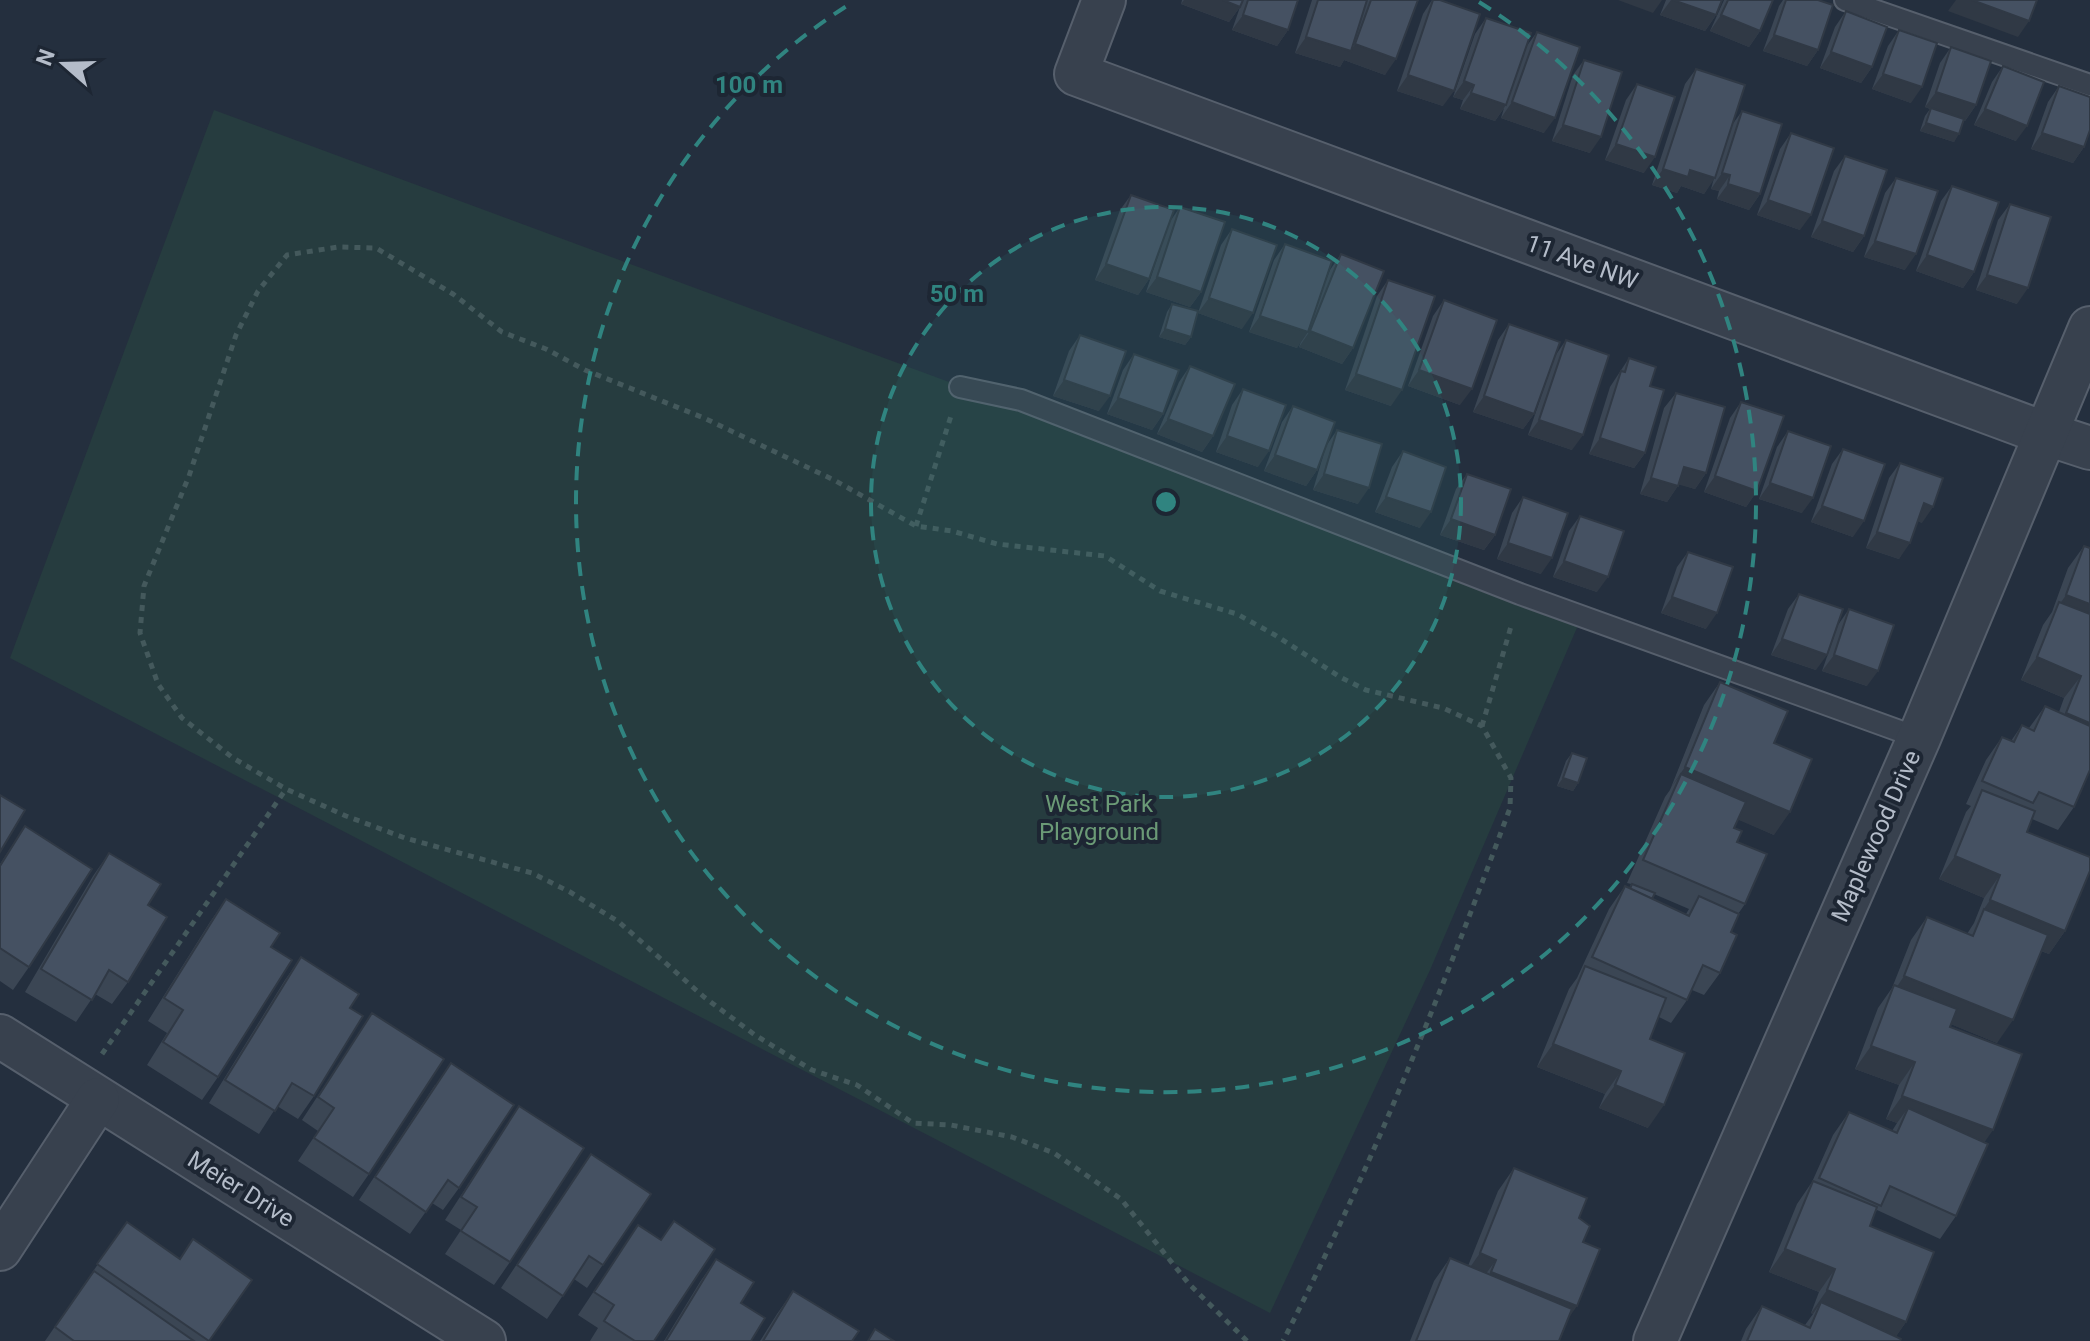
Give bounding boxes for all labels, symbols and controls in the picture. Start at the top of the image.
north arrow [24,24,104,104]
text: N [31,46,60,69]
text: 100 m [715,71,783,99]
street label: 11 Ave NW [1522,229,1642,295]
text: 50 m [930,280,984,308]
centre of rings [1152,488,1180,516]
street label: Maplewood Drive [1826,746,1926,926]
park label: West Park Playground [1039,790,1159,846]
street label: Meier Drive [183,1145,299,1233]

